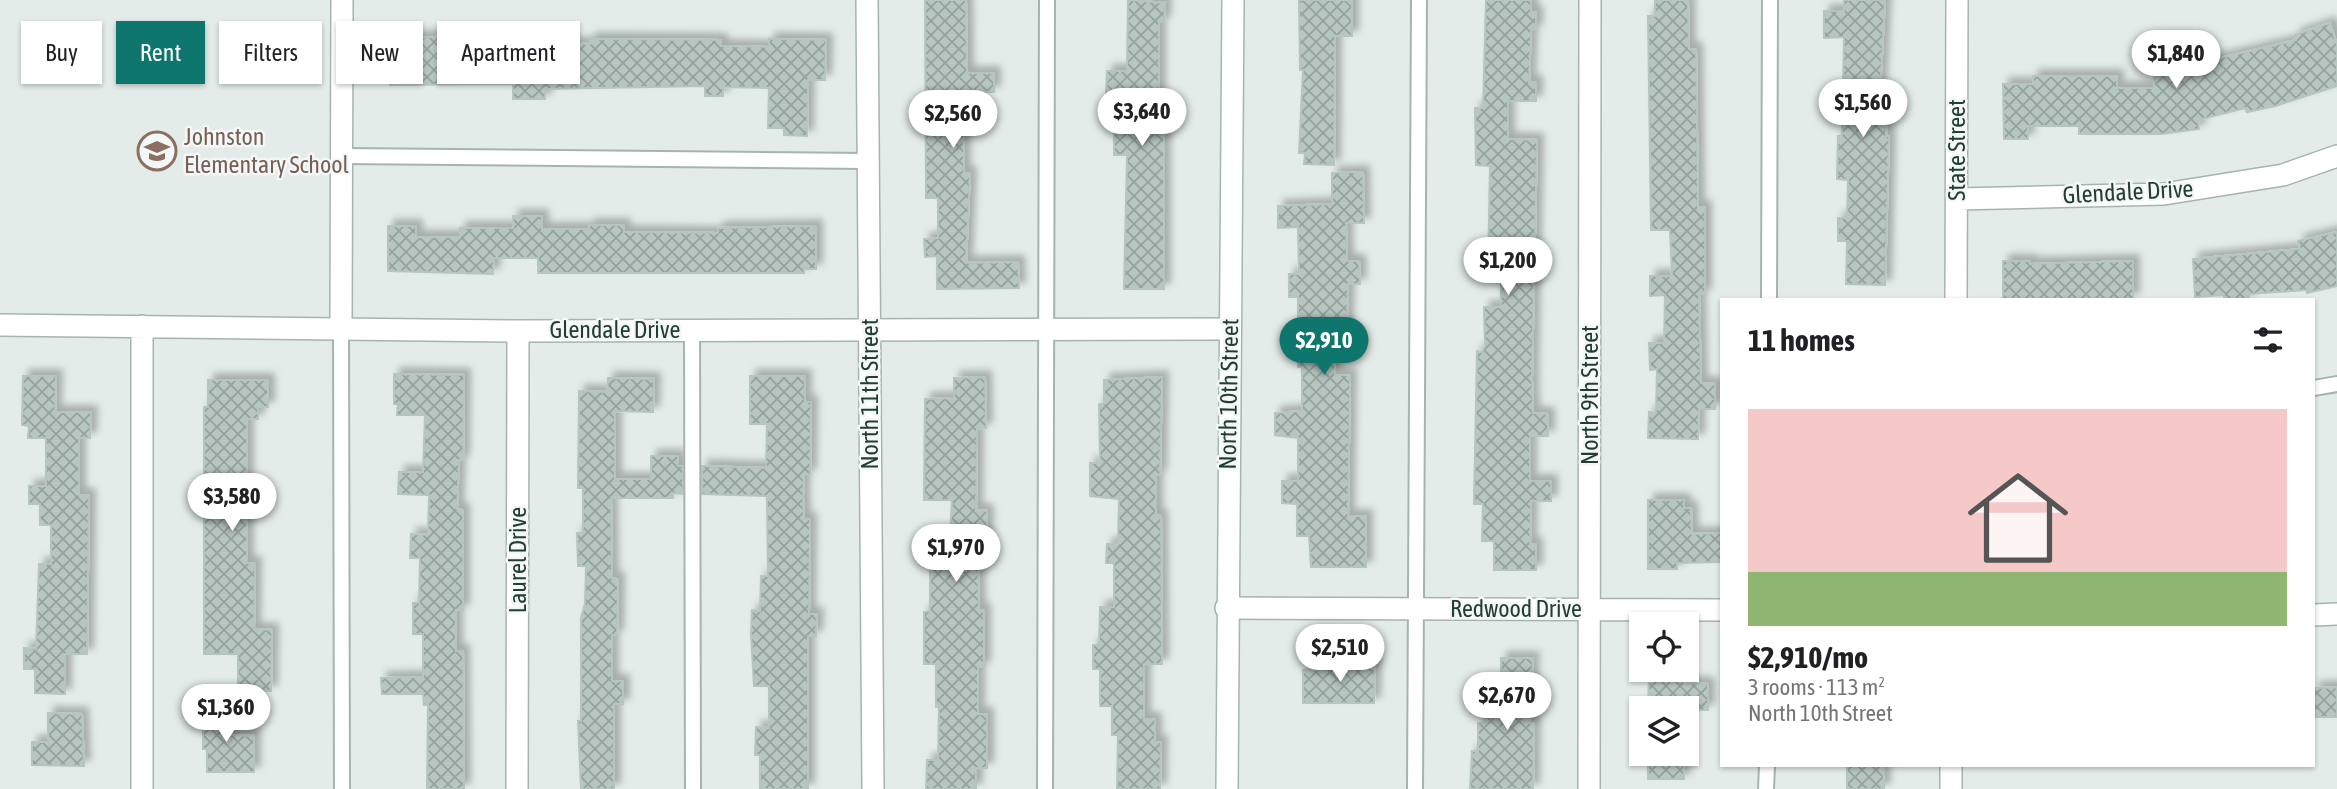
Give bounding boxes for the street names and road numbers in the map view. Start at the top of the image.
street label: State Street [1943,99,1970,201]
street label: Glendale Drive [2062,175,2194,208]
street label: Glendale Drive [550,316,680,343]
street label: North 11th Street [856,318,883,470]
street label: North 10th Street [1214,318,1243,470]
street label: North 9th Street [1576,325,1603,465]
street label: Laurel Drive [504,507,531,613]
street label: Redwood Drive [1450,595,1582,622]

